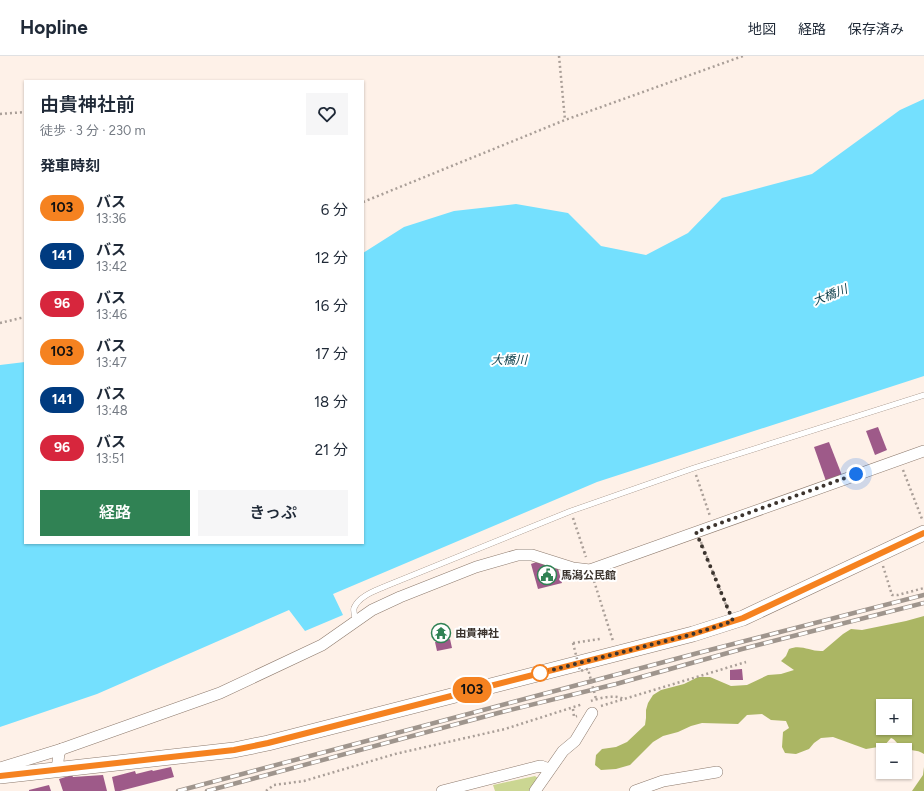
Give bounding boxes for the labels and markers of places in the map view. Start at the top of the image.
public building icon: 馬潟公民館 [536,564,558,586]
place label: 馬潟公民館 [561,569,616,582]
temple icon: 由貴神社 [430,622,452,644]
place label: 由貴神社 [455,627,499,640]
unlabelled marker [531,664,549,682]

